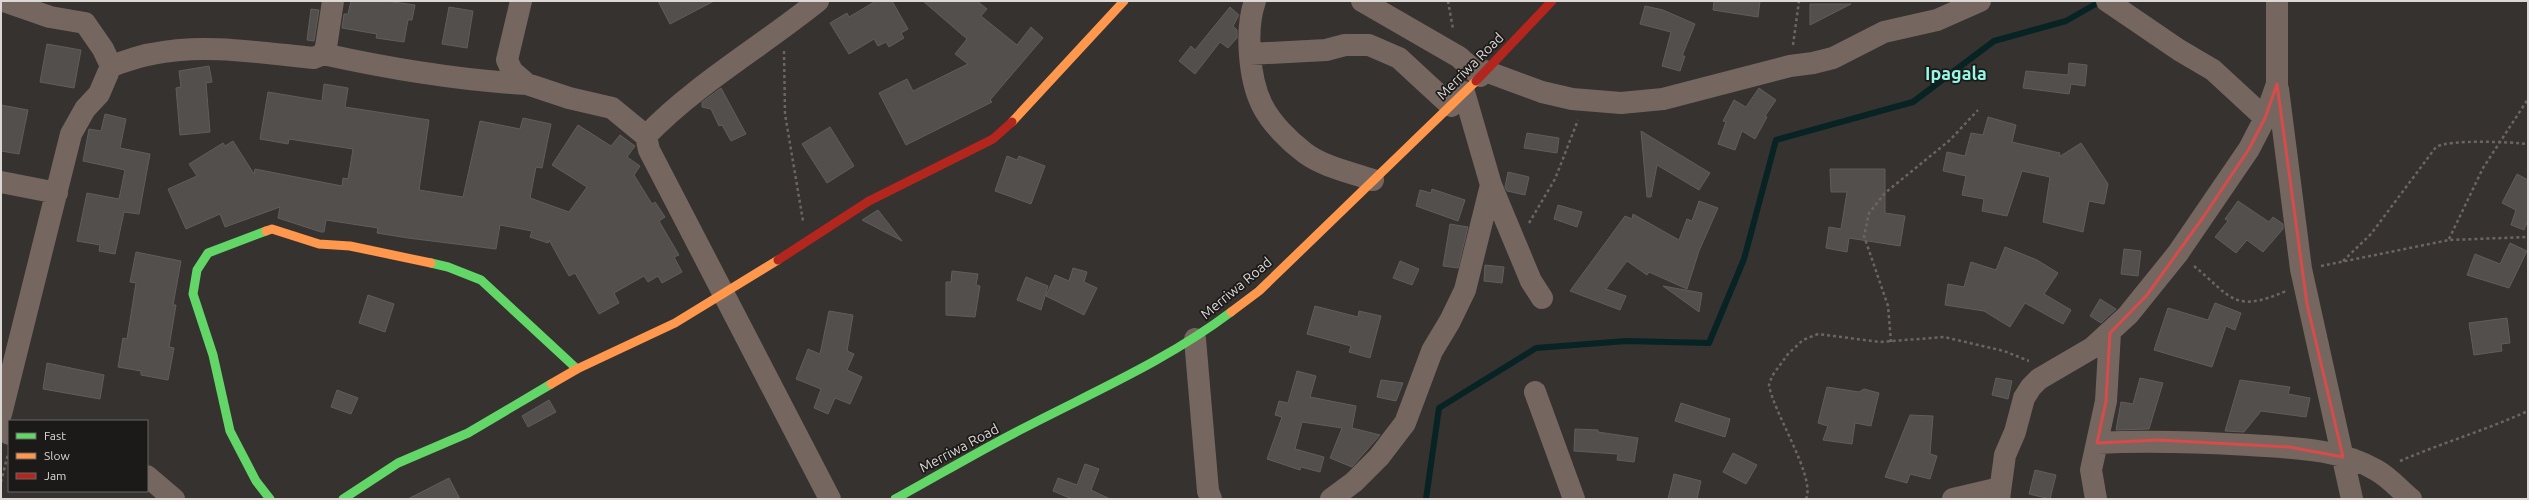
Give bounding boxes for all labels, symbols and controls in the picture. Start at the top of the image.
street label: Merriwa Road [1433,29,1507,103]
district label: Ipagala [1925,63,1987,83]
street label: Merriwa Road [1197,254,1275,322]
legend [8,420,148,492]
street label: Merriwa Road [917,420,1001,476]
text: Fast [44,429,66,442]
text: Slow [44,449,70,462]
text: Jam [44,469,66,482]

